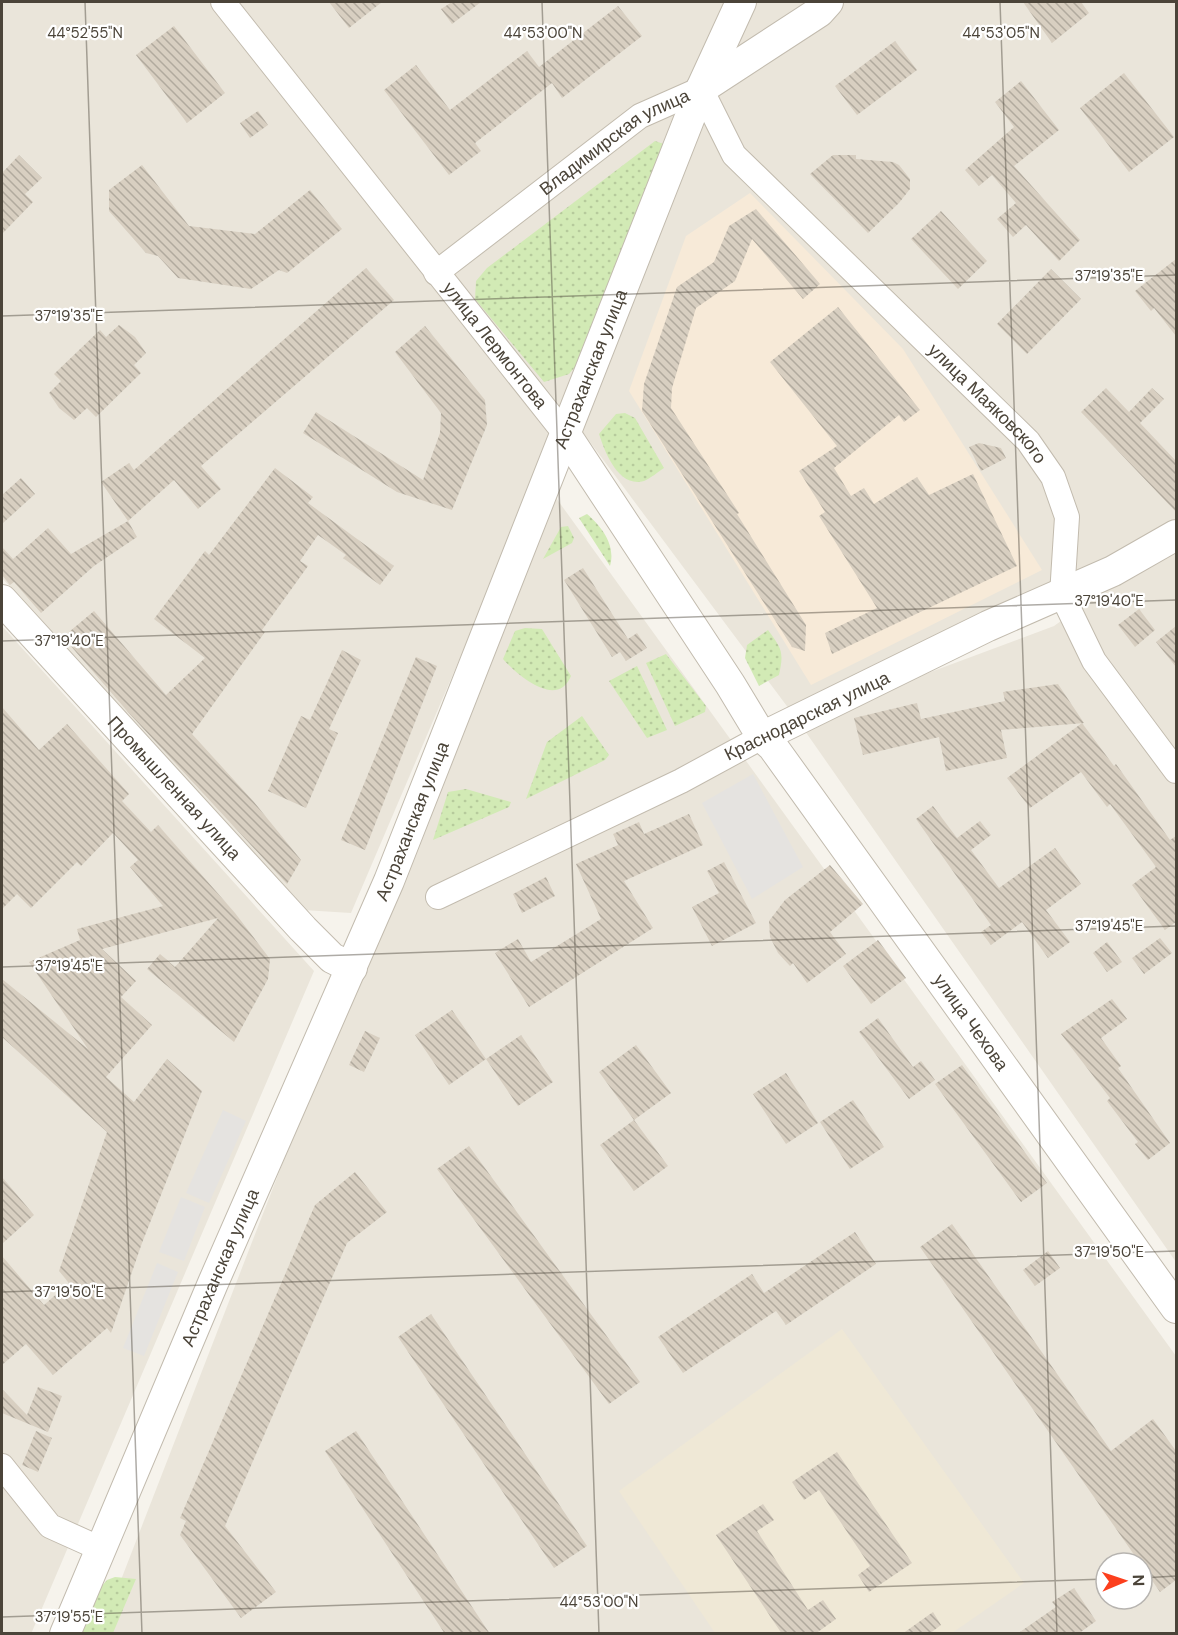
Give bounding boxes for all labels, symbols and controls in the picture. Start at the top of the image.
text: 44°52'55"N [47,23,123,43]
text: 44°53'00"N [503,23,583,43]
text: 44°53'05"N [962,23,1040,43]
street label: Владимирская улица [535,83,694,201]
text: 37°19'35"E [1075,266,1143,286]
street label: улица Лермонтова [437,277,553,415]
street label: Астраханская улица [548,285,633,452]
text: 37°19'35"E [35,306,103,326]
street label: улица Маяковского [923,338,1052,468]
text: 37°19'40"E [1074,591,1144,611]
text: 37°19'40"E [34,631,104,651]
street label: Краснодарская улица [720,665,894,766]
street label: Промышленная улица [102,711,247,866]
street label: Астраханская улица [370,737,455,905]
text: 37°19'45"E [1075,916,1143,936]
text: 37°19'45"E [35,956,103,976]
street label: улица Чехова [928,969,1014,1077]
street label: Астраханская улица [176,1184,265,1350]
text: 37°19'50"E [1074,1242,1144,1262]
text: 37°19'50"E [34,1282,104,1302]
north arrow [1094,1551,1154,1611]
text: N [1128,1574,1149,1587]
text: 44°53'00"N [559,1592,639,1612]
text: 37°19'55"E [35,1607,103,1627]

